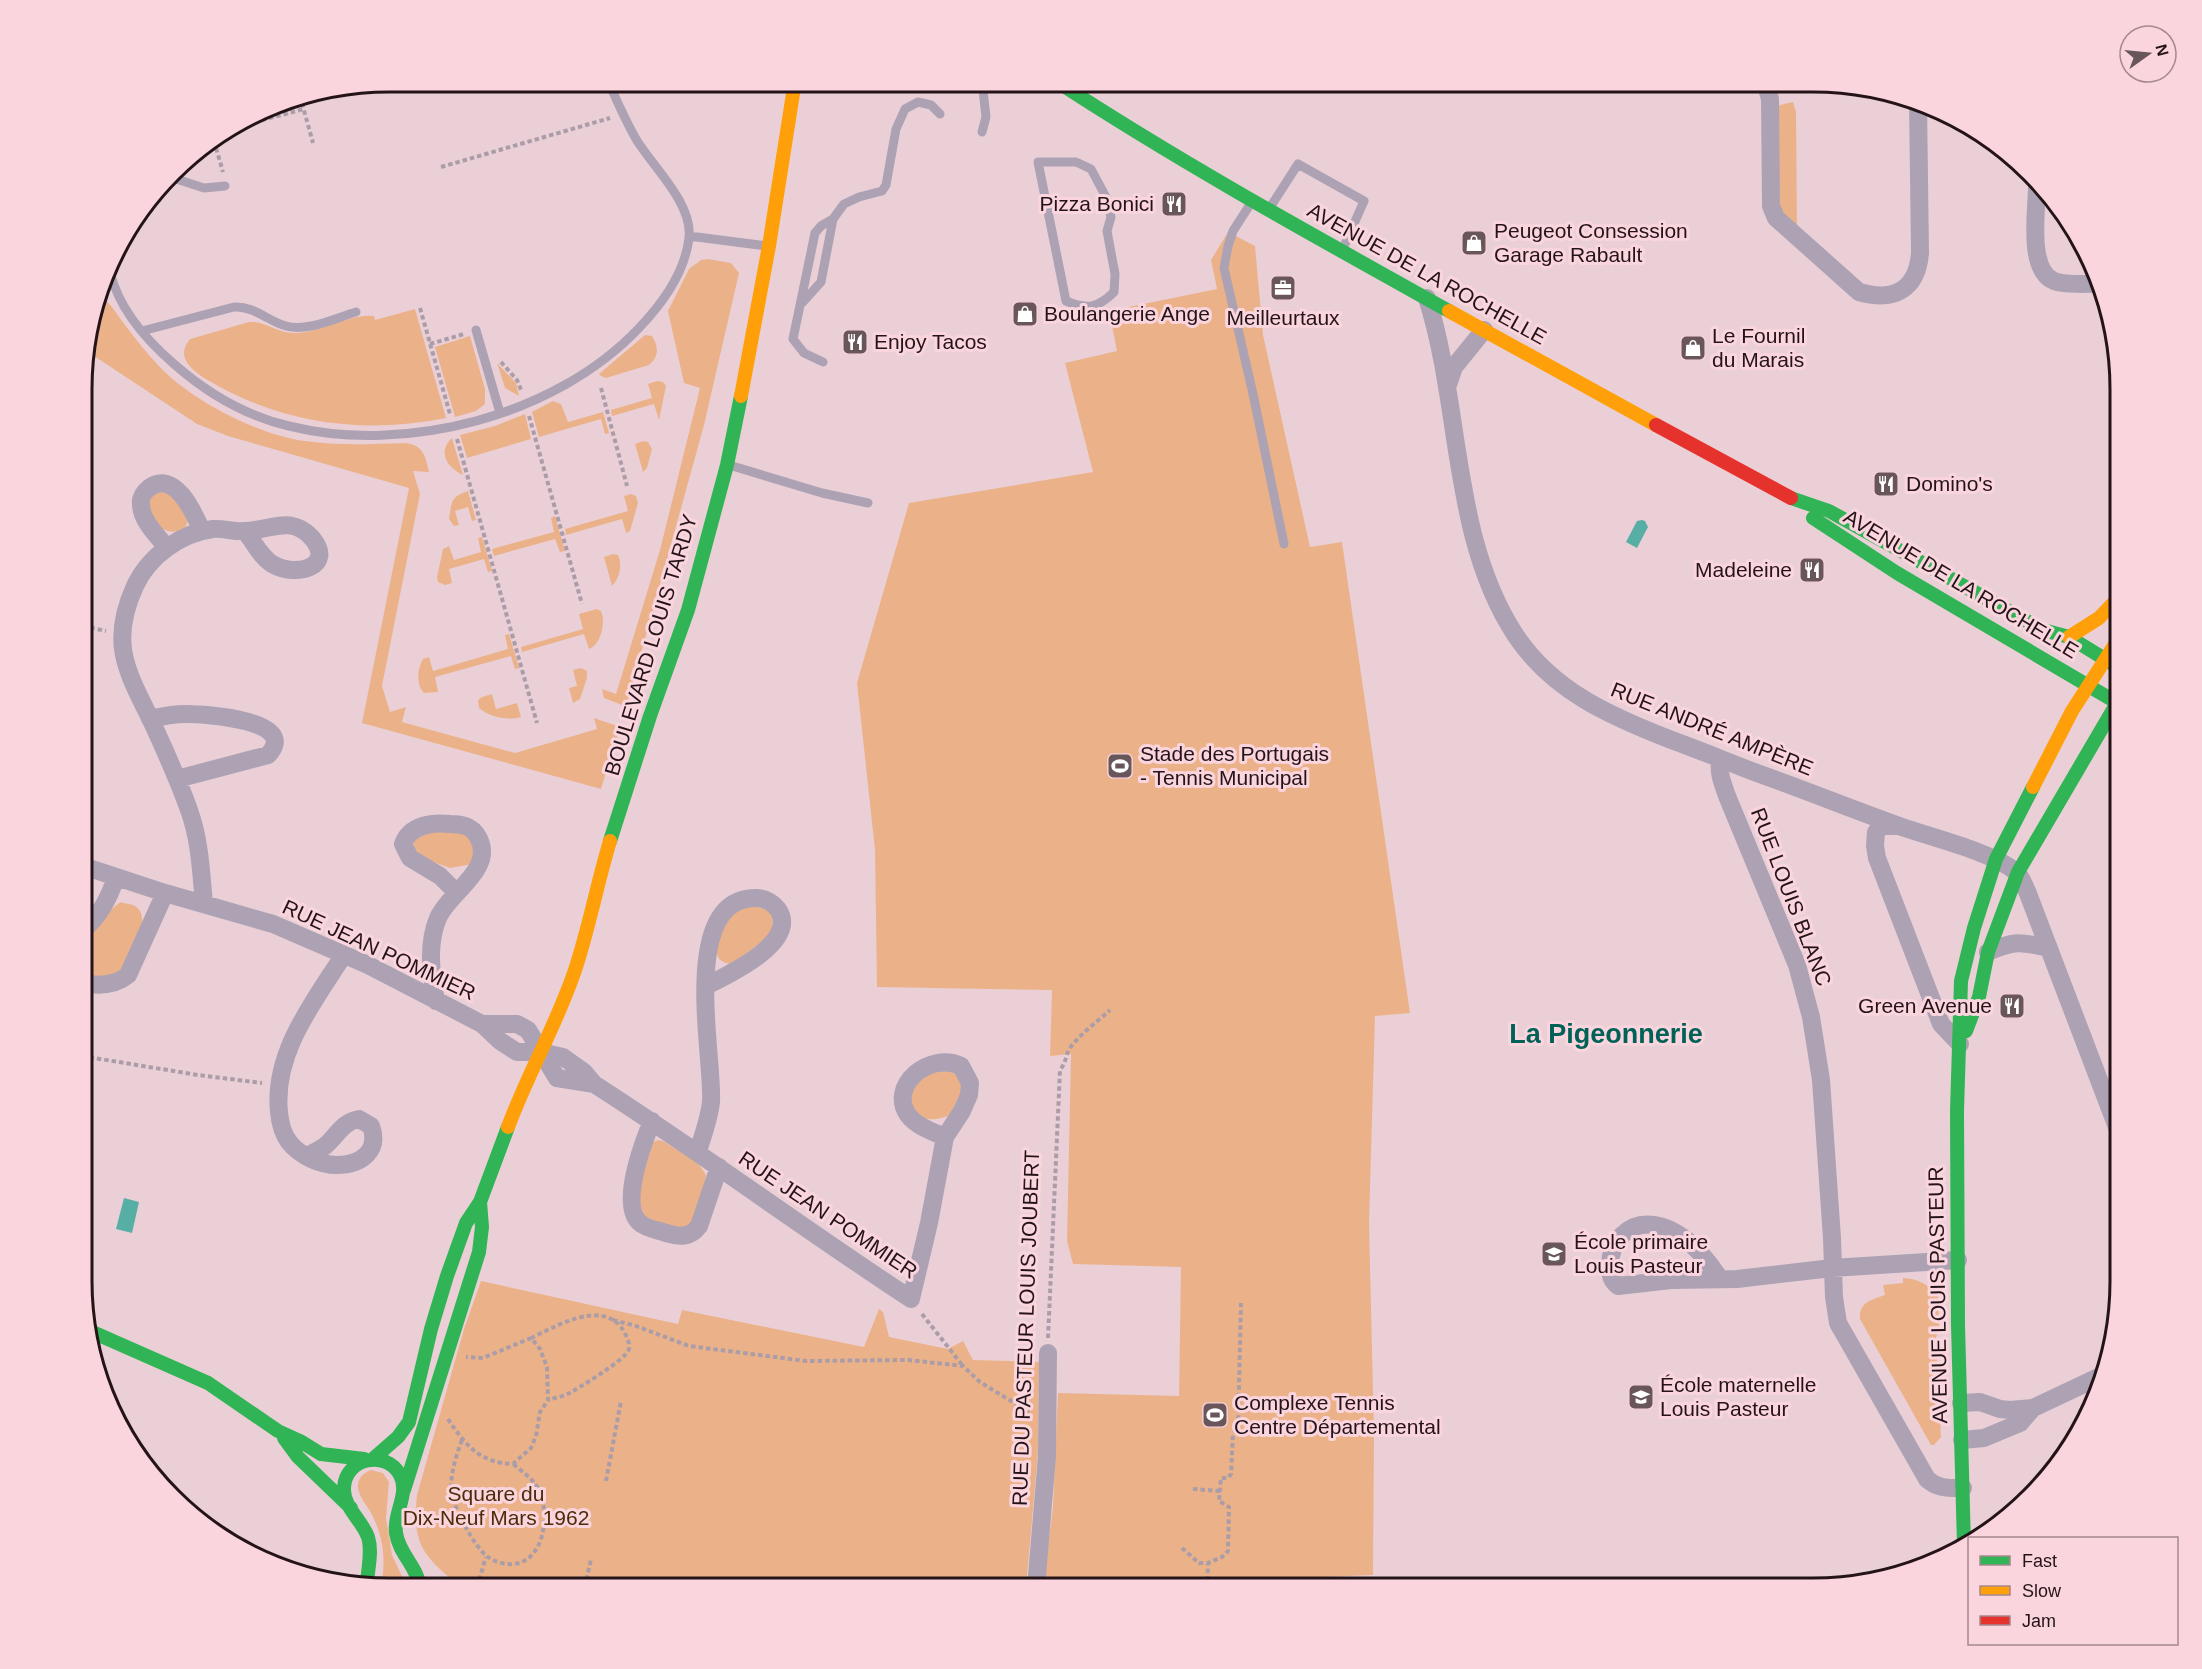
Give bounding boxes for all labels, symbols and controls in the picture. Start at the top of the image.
north arrow [2118,24,2178,84]
text: N [2152,42,2172,58]
restaurant icon: Pizza Bonici [1159,189,1189,219]
place label: Pizza Bonici [1040,192,1154,215]
street label: AVENUE DE LA ROCHELLE [1304,198,1551,349]
place label: Peugeot Consession Garage Rabault [1494,219,1688,266]
shop icon: Peugeot Consession Garage Rabault [1459,228,1489,258]
office icon: Meilleurtaux [1268,273,1298,303]
shop icon: Boulangerie Ange [1010,299,1040,329]
place label: Boulangerie Ange [1044,302,1210,325]
place label: Meilleurtaux [1226,306,1340,329]
place label: Le Fournil du Marais [1712,324,1805,371]
restaurant icon: Enjoy Tacos [840,327,870,357]
place label: Enjoy Tacos [874,330,987,353]
shop icon: Le Fournil du Marais [1678,333,1708,363]
restaurant icon: Domino's [1871,469,1901,499]
place label: Domino's [1906,472,1993,495]
street label: AVENUE DE LA ROCHELLE [1840,504,2083,663]
street label: BOULEVARD LOUIS TARDY [600,511,701,778]
restaurant icon: Madeleine [1797,555,1827,585]
place label: Madeleine [1695,558,1792,581]
street label: RUE ANDRÉ AMPÈRE [1608,677,1817,780]
place label: Stade des Portugais - Tennis Municipal [1140,742,1329,789]
sports icon: Stade des Portugais - Tennis Municipal [1105,751,1135,781]
street label: RUE LOUIS BLANC [1747,804,1836,989]
street label: RUE JEAN POMMIER [279,895,479,1004]
restaurant icon: Green Avenue [1997,991,2027,1021]
place label: Green Avenue [1858,994,1992,1017]
district label: La Pigeonnerie [1509,1019,1703,1049]
street label: RUE JEAN POMMIER [735,1146,922,1283]
street label: RUE DU PASTEUR LOUIS JOUBERT [1008,1149,1043,1506]
street label: AVENUE LOUIS PASTEUR [1924,1166,1951,1424]
place label: École primaire Louis Pasteur [1574,1230,1708,1277]
school or university icon: École primaire Louis Pasteur [1539,1239,1569,1269]
place label: École maternelle Louis Pasteur [1660,1373,1816,1420]
school or university icon: École maternelle Louis Pasteur [1626,1382,1656,1412]
place label: Complexe Tennis Centre Départemental [1234,1391,1441,1438]
sports icon: Complexe Tennis Centre Départemental [1200,1400,1230,1430]
park label: Square du Dix-Neuf Mars 1962 [403,1482,589,1529]
legend [1968,1537,2178,1645]
text: Fast [2022,1551,2057,1571]
text: Slow [2022,1581,2062,1601]
text: Jam [2022,1611,2056,1631]

